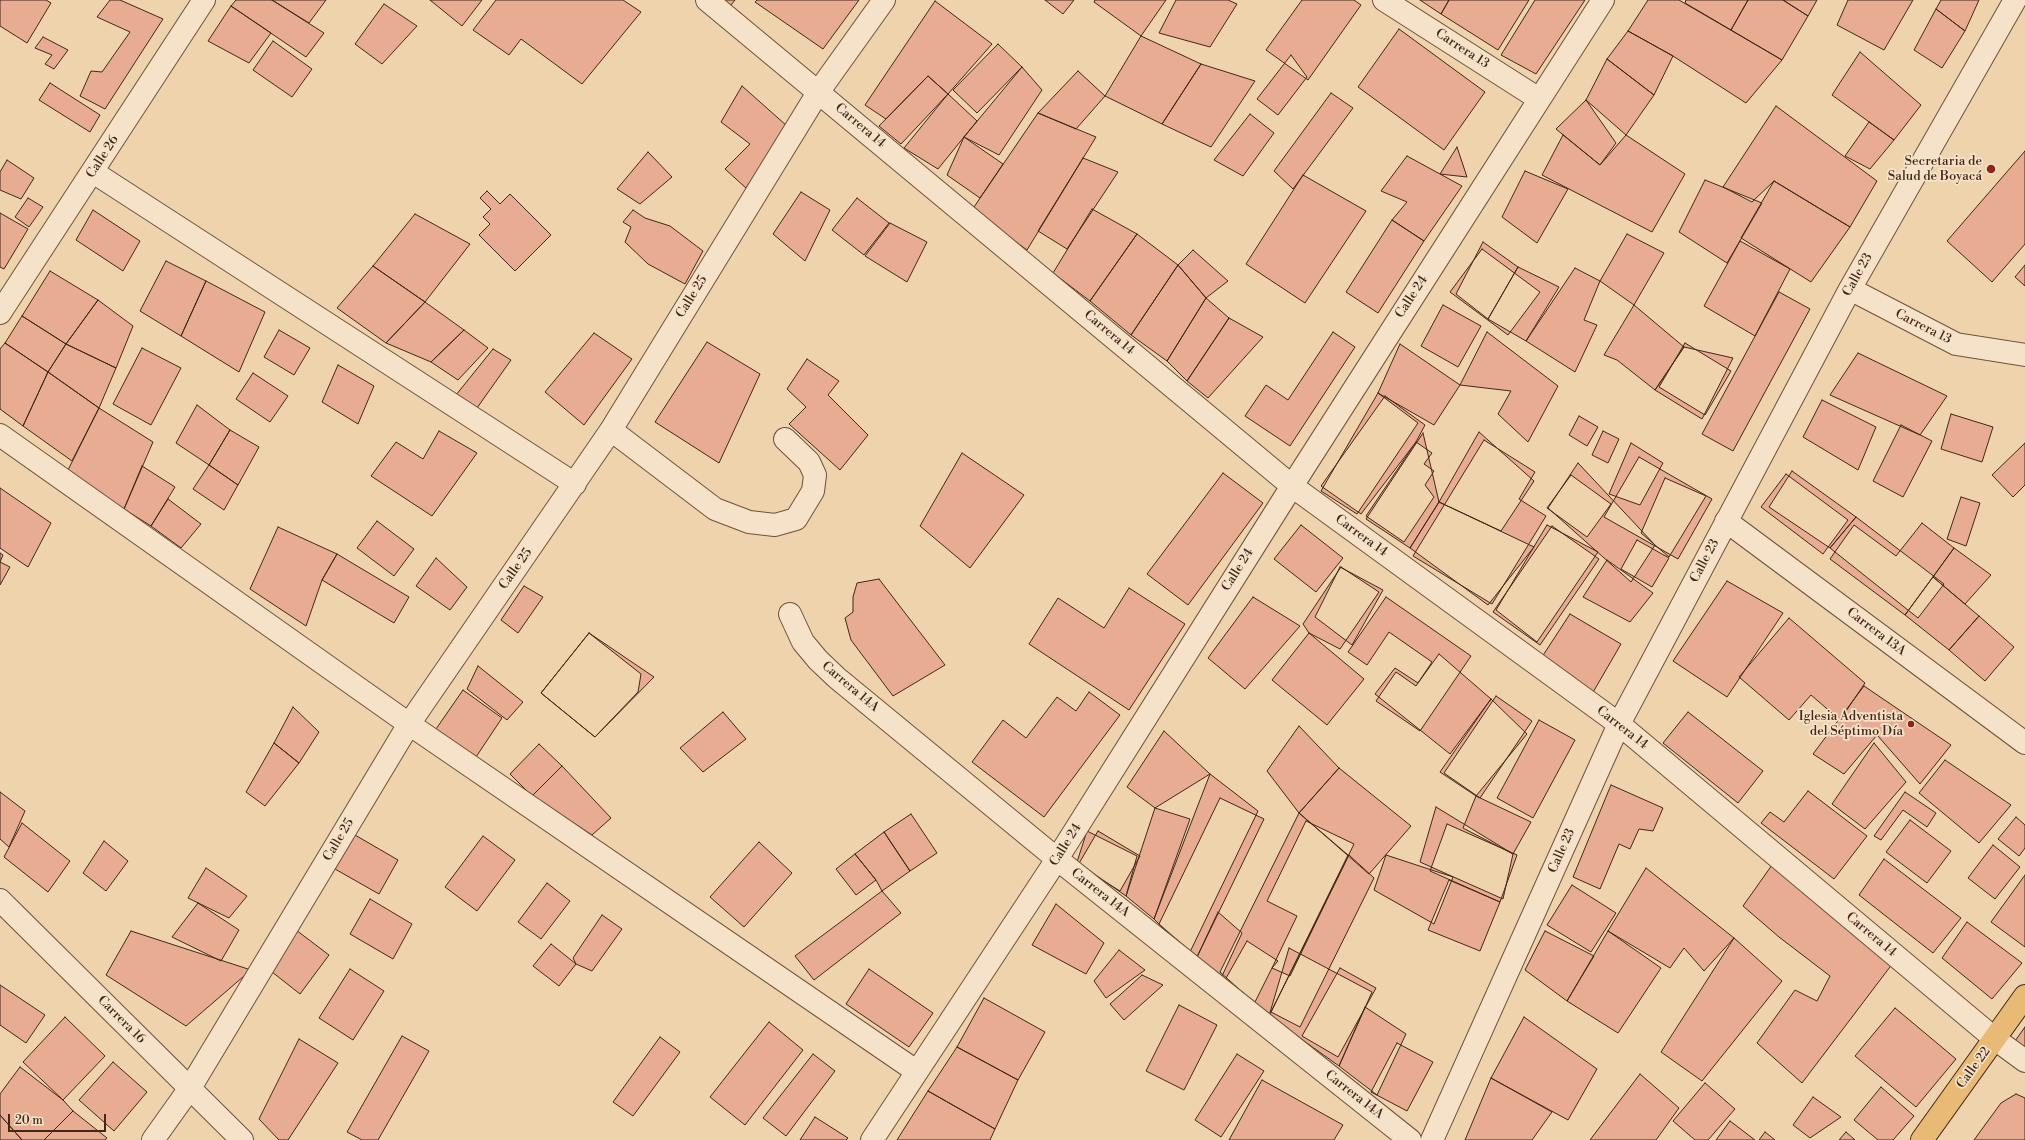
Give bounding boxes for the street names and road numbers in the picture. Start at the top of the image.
street label: Carrera 13 [1432,26,1492,72]
street label: Carrera 14 [832,100,888,152]
street label: Calle 26 [83,133,123,181]
street label: Calle 23 [1840,251,1876,299]
street label: Calle 25 [673,273,711,321]
street label: Calle 24 [1392,273,1432,321]
street label: Carrera 13 [1892,306,1954,348]
street label: Carrera 14 [1081,307,1137,359]
street label: Carrera 14 [1332,512,1390,560]
street label: Calle 23 [1687,537,1723,585]
street label: Calle 25 [496,545,536,593]
street label: Calle 24 [1219,546,1257,594]
street label: Carrera 13A [1843,605,1909,659]
street label: Carrera 14A [818,659,882,715]
street label: Carrera 14 [1593,703,1651,753]
street label: Calle 25 [320,816,358,864]
street label: Calle 24 [1047,821,1085,869]
street label: Calle 23 [1545,826,1579,876]
street label: Carrera 14A [1068,865,1132,921]
street label: Carrera 14 [1843,909,1899,961]
street label: Carrera 16 [94,993,148,1047]
street label: Calle 22 [1954,1044,1994,1092]
street label: Carrera 14A [1322,1067,1386,1123]

